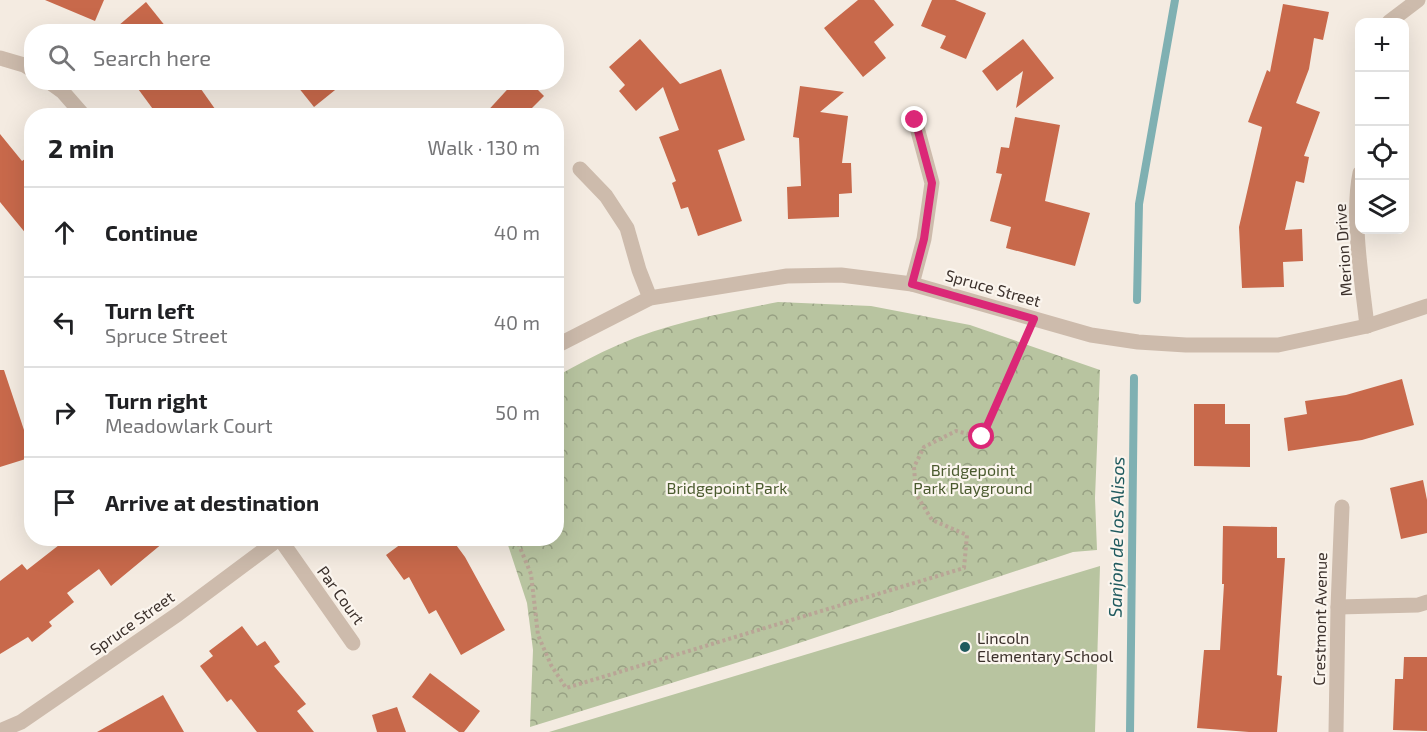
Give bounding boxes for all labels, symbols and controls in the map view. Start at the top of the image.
map controls [1355,18,1409,234]
button: + [1355,18,1409,72]
search box [24,24,564,90]
icon: search [45,41,78,74]
text: Search here [93,44,211,70]
button: − [1355,72,1409,126]
route end [901,106,927,132]
button: locate [1355,126,1409,180]
text: 2 min [48,132,114,163]
text: Walk · 130 m [428,135,540,159]
button: layers [1355,180,1409,234]
street label: Merion Drive [1330,203,1355,297]
icon: ahead [48,216,81,249]
text: Continue [105,219,198,245]
text: 40 m [494,220,540,244]
street label: Spruce Street [943,265,1043,310]
text: Turn left [105,297,194,323]
icon: left [48,306,81,339]
text: 40 m [494,310,540,334]
text: Spruce Street [105,323,228,347]
text: Turn right [105,387,207,413]
icon: right [48,396,81,429]
text: 50 m [495,400,540,424]
text: Meadowlark Court [105,413,273,437]
route start [968,423,994,449]
water label: Sanjon de los Alisos [1104,456,1128,618]
park label: Bridgepoint Park Playground [913,460,1033,497]
park label: Bridgepoint Park [667,478,787,497]
icon: arrive [48,486,81,519]
text: Arrive at destination [105,489,319,515]
street label: Crestmont Avenue [1309,552,1330,686]
street label: Par Court [314,562,369,628]
street label: Spruce Street [86,587,177,659]
place label: Lincoln Elementary School [977,628,1113,665]
marker: Lincoln Elementary School [958,640,972,654]

